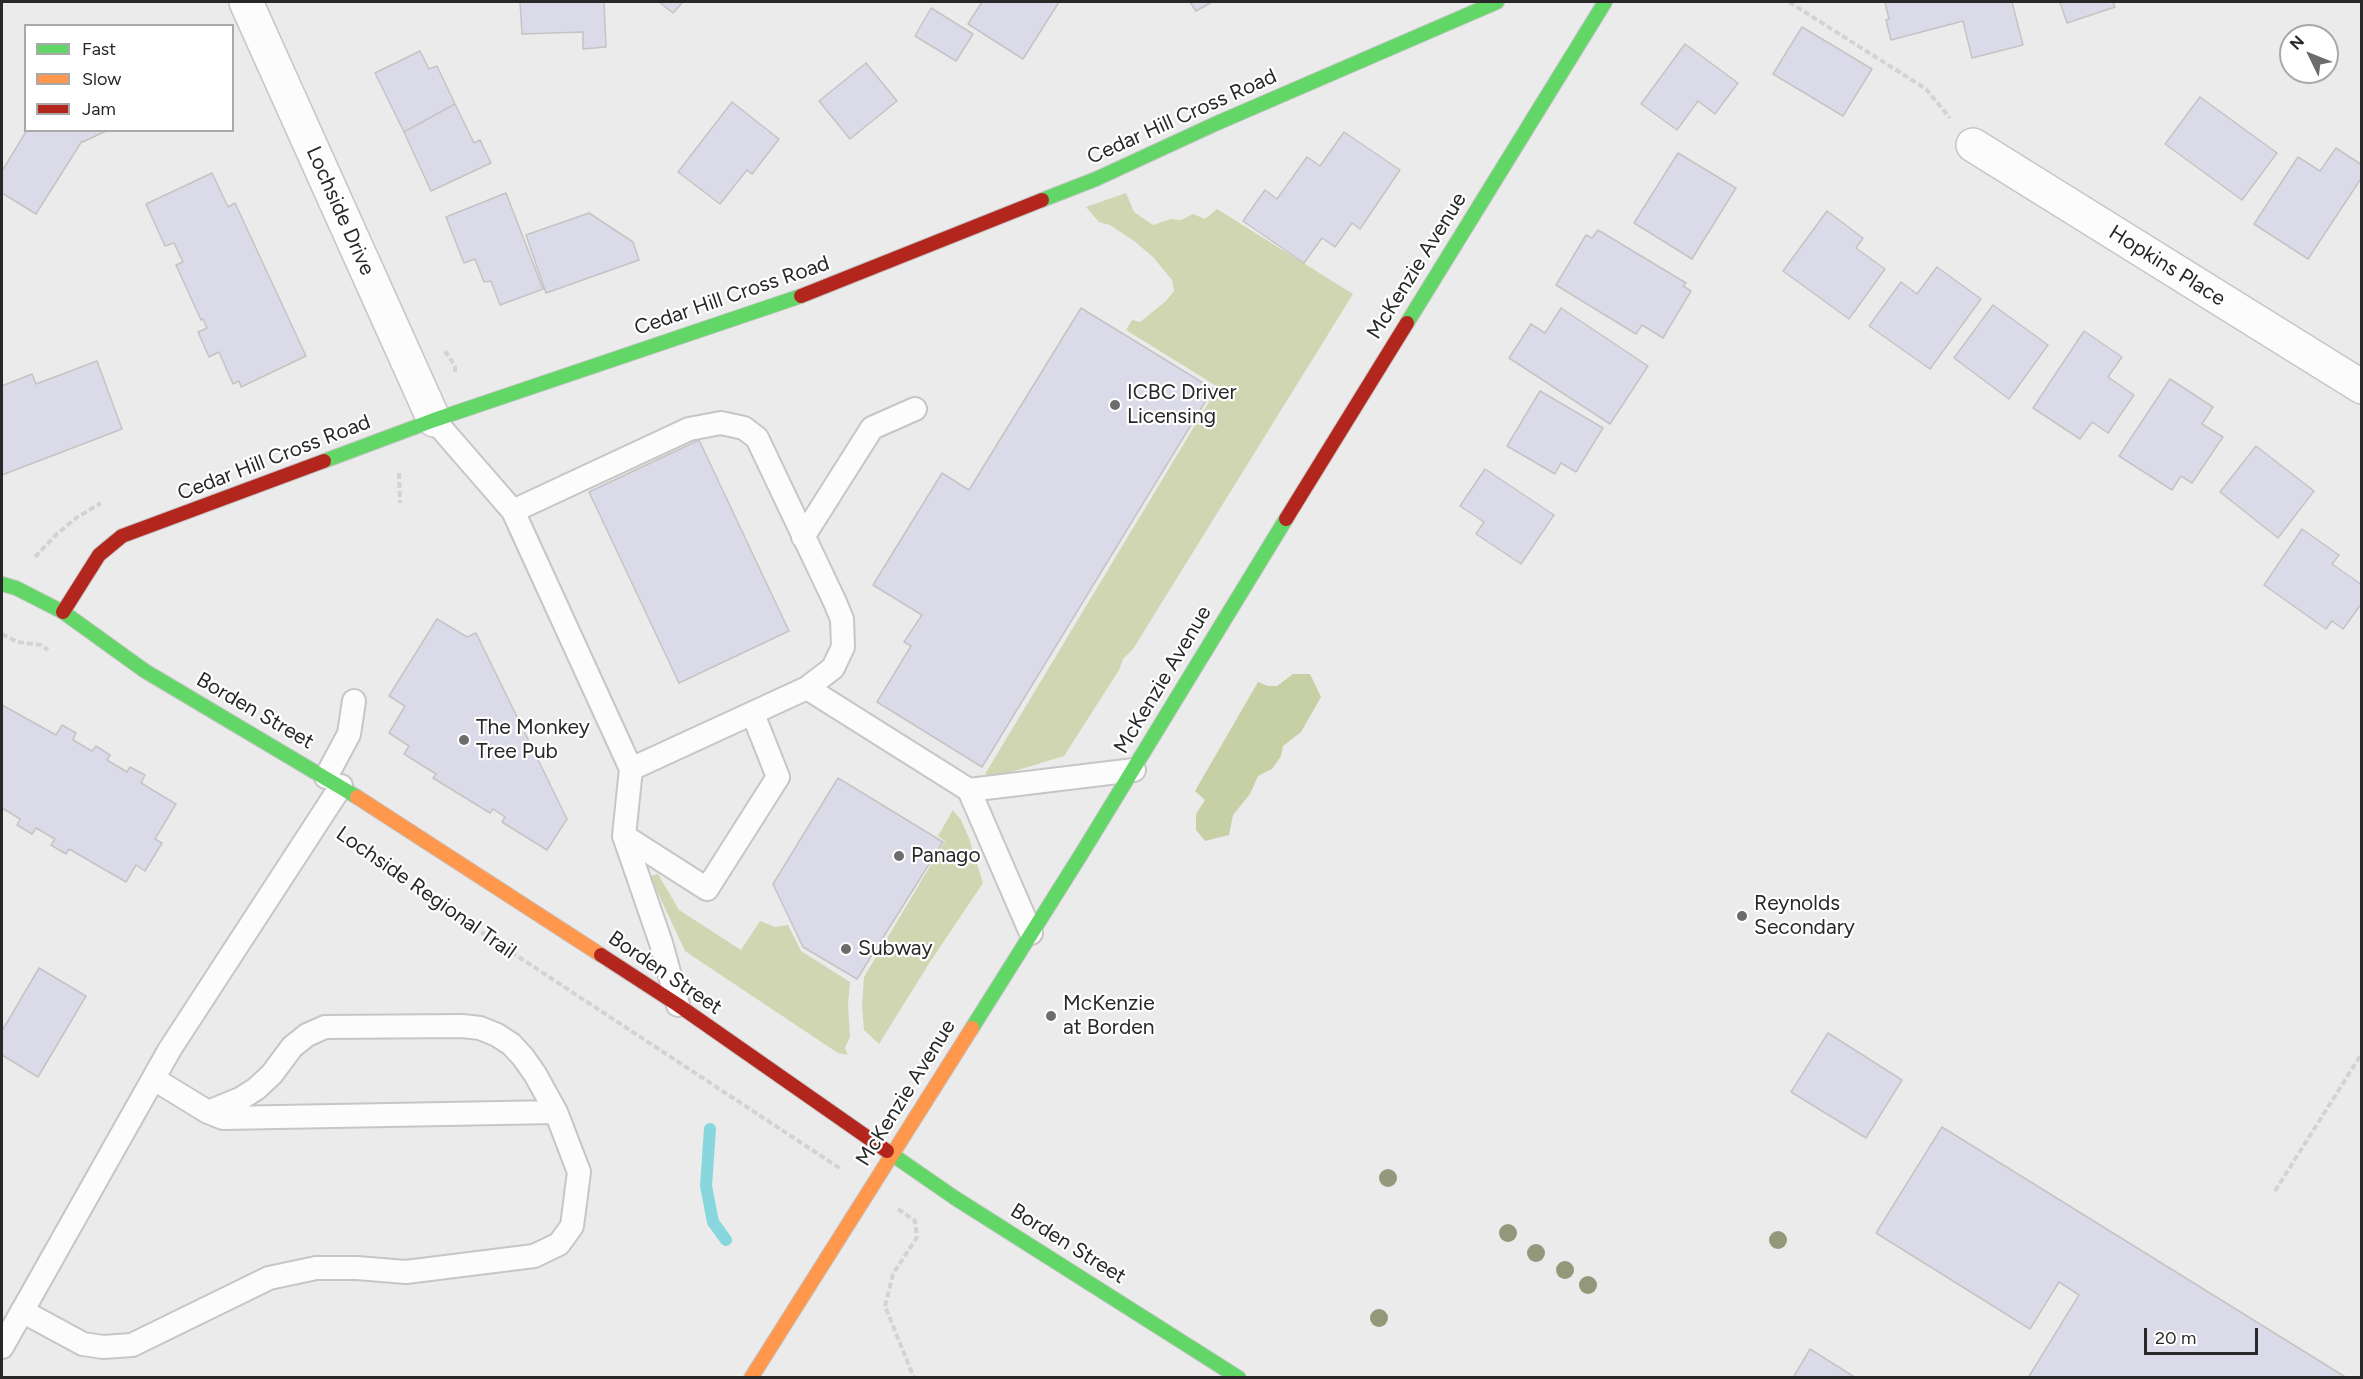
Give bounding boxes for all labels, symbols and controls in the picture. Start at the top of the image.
legend [24,24,234,132]
north arrow [2279,24,2339,84]
text: N [2286,32,2308,54]
text: Fast [82,38,116,60]
street label: Cedar Hill Cross Road [1083,64,1281,170]
text: Slow [82,68,121,90]
text: Jam [82,98,116,120]
street label: Lochside Drive [300,143,380,279]
street label: McKenzie Avenue [1362,188,1472,344]
street label: Hopkins Place [2104,220,2230,312]
street label: Cedar Hill Cross Road [631,251,833,341]
place label: ICBC Driver Licensing [1127,380,1237,430]
marker: ICBC Driver Licensing [1108,398,1122,412]
street label: Cedar Hill Cross Road [174,410,374,506]
street label: McKenzie Avenue [1109,602,1217,758]
street label: Borden Street [192,667,318,755]
place label: The Monkey Tree Pub [476,715,590,765]
marker: The Monkey Tree Pub [457,733,471,747]
street label: Lochside Regional Trail [331,821,521,965]
place label: Panago [911,843,981,869]
marker: Panago [892,849,906,863]
place label: Reynolds Secondary [1754,891,1855,941]
marker: Reynolds Secondary [1735,909,1749,923]
street label: Borden Street [603,926,727,1020]
place label: Subway [858,936,932,962]
marker: Subway [839,942,853,956]
place label: McKenzie at Borden [1063,991,1155,1041]
marker: McKenzie at Borden [1044,1009,1058,1023]
street label: McKenzie Avenue [851,1015,961,1171]
street label: Borden Street [1006,1198,1130,1290]
scale bar [2147,1316,2261,1354]
text: 20 m [2155,1327,2196,1349]

